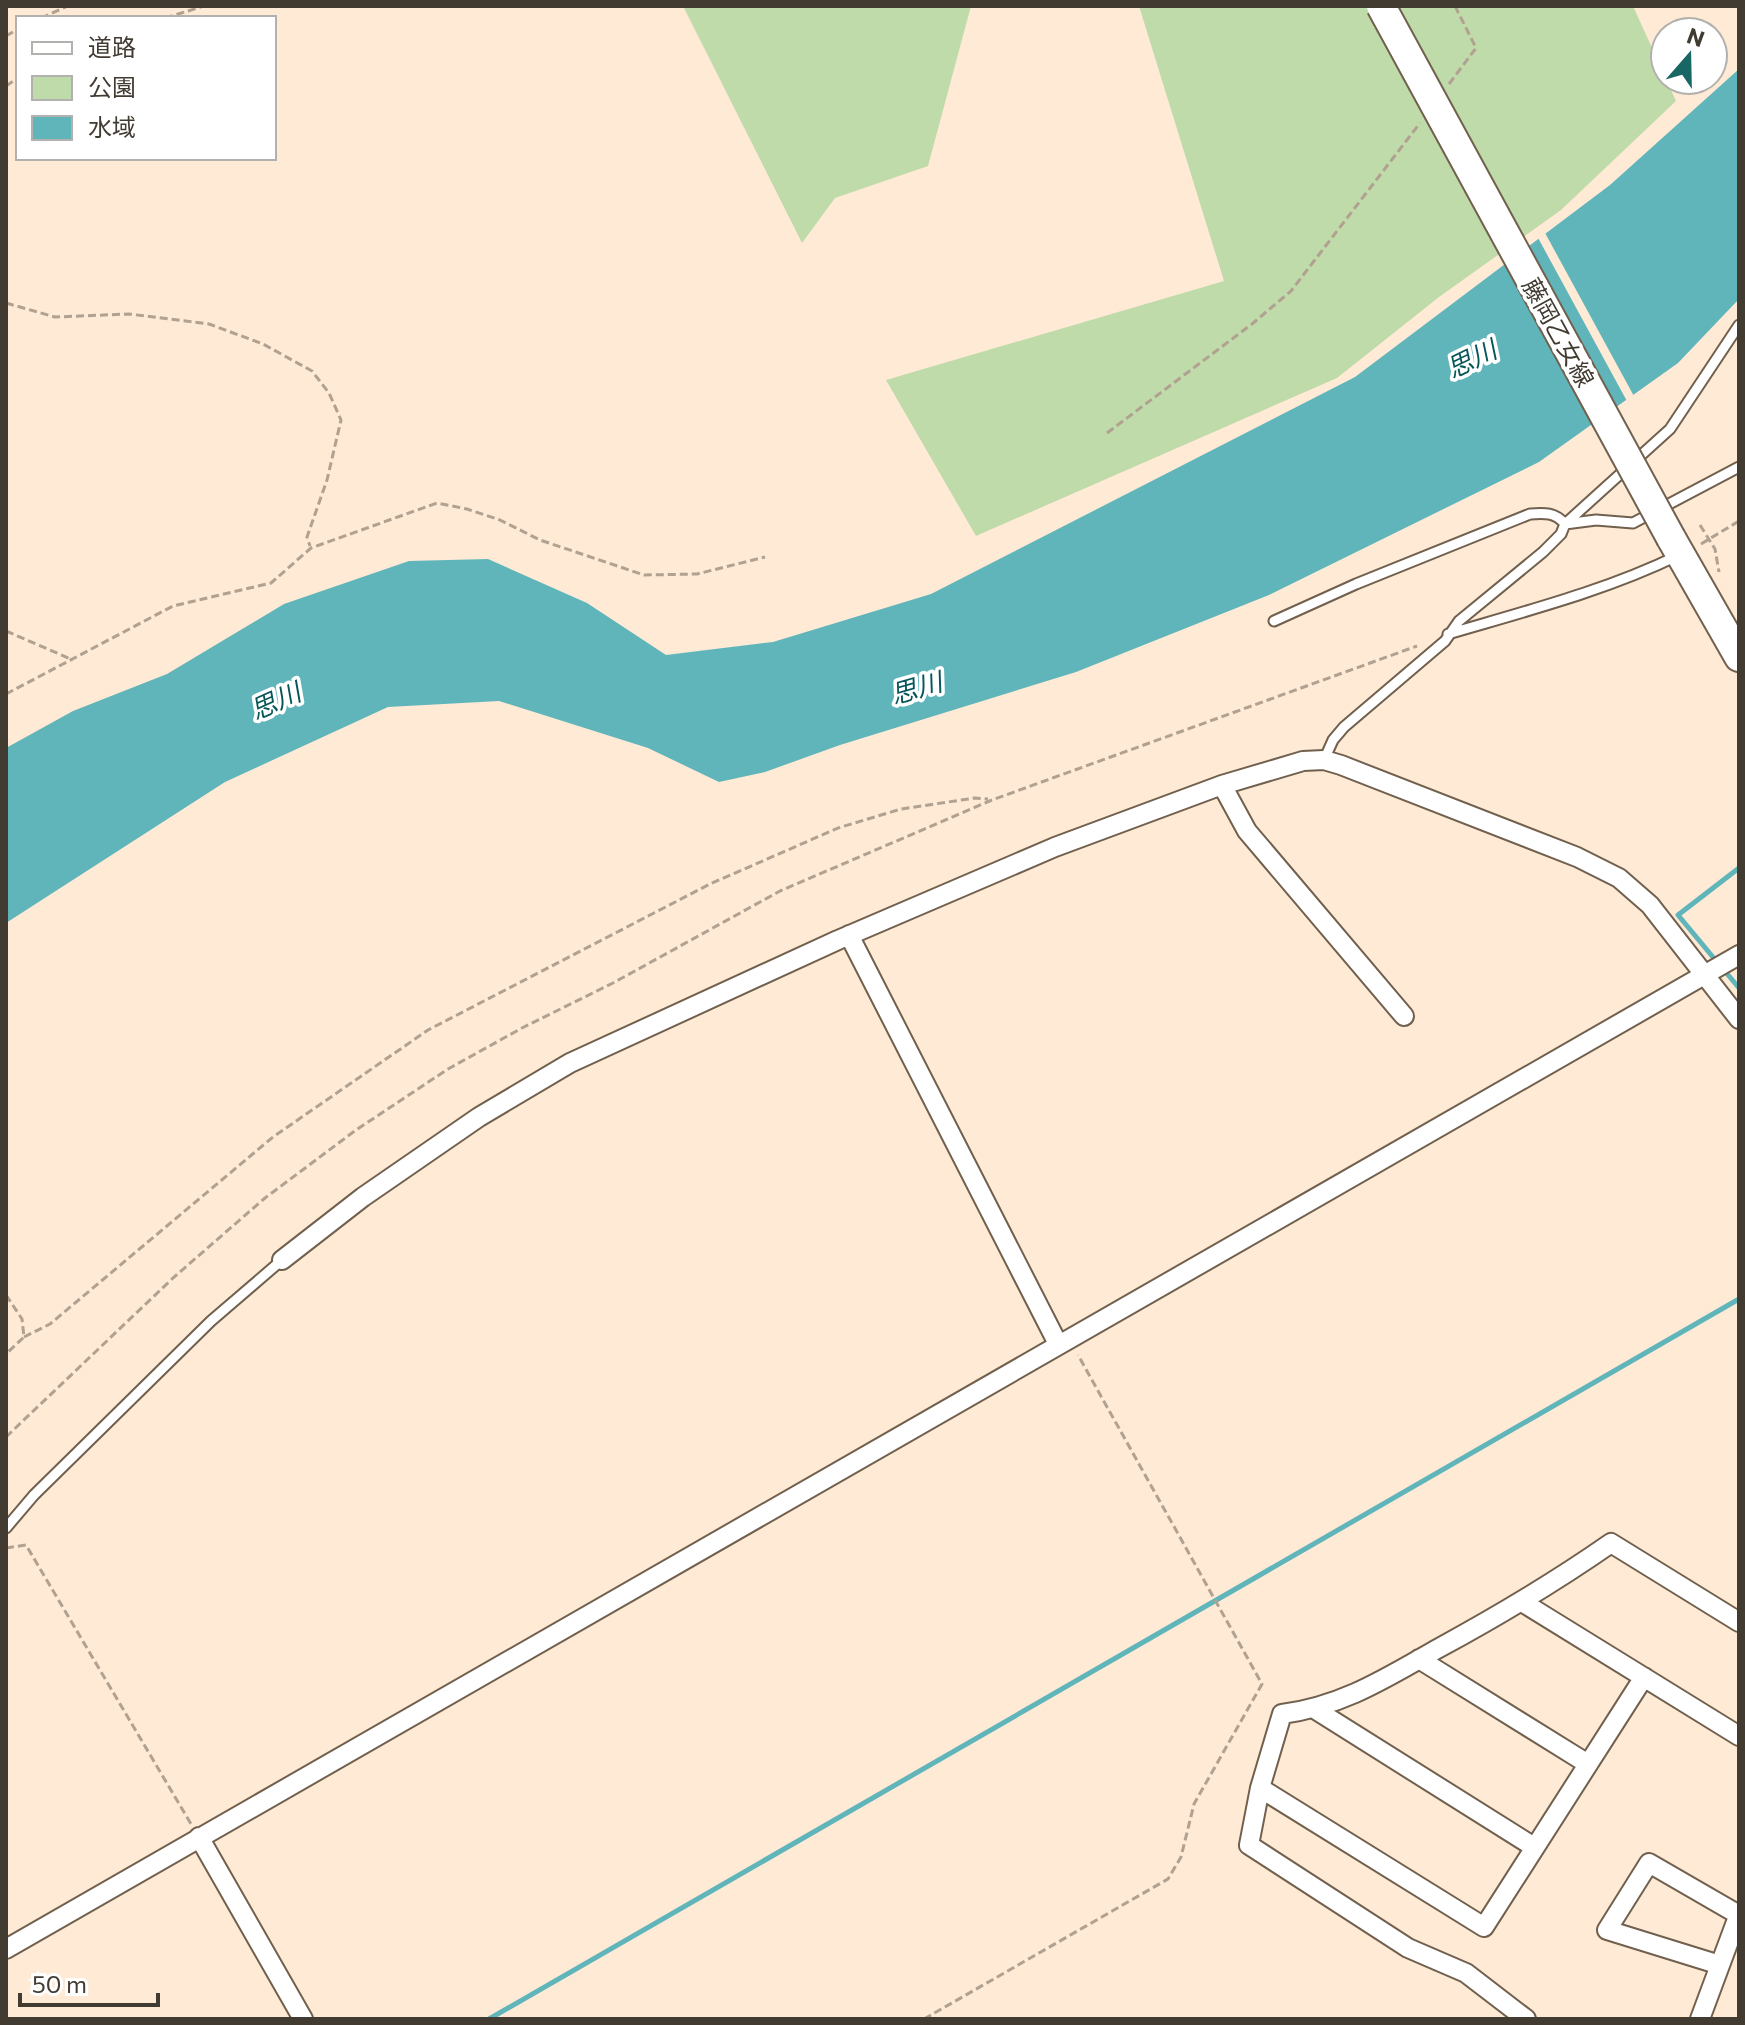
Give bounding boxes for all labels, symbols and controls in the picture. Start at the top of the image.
legend [16,16,276,160]
north arrow [1649,16,1729,96]
text: N [1684,21,1708,52]
text: 道路 [88,32,136,61]
text: 公園 [88,72,136,101]
text: 水域 [88,112,136,141]
street label: 藤岡乙女線 [1517,272,1601,392]
water label: 思川 [1441,331,1504,383]
water label: 思川 [887,664,948,709]
water label: 思川 [245,674,308,725]
scale bar [20,1957,158,2007]
text: 50 m [32,1969,87,1998]

